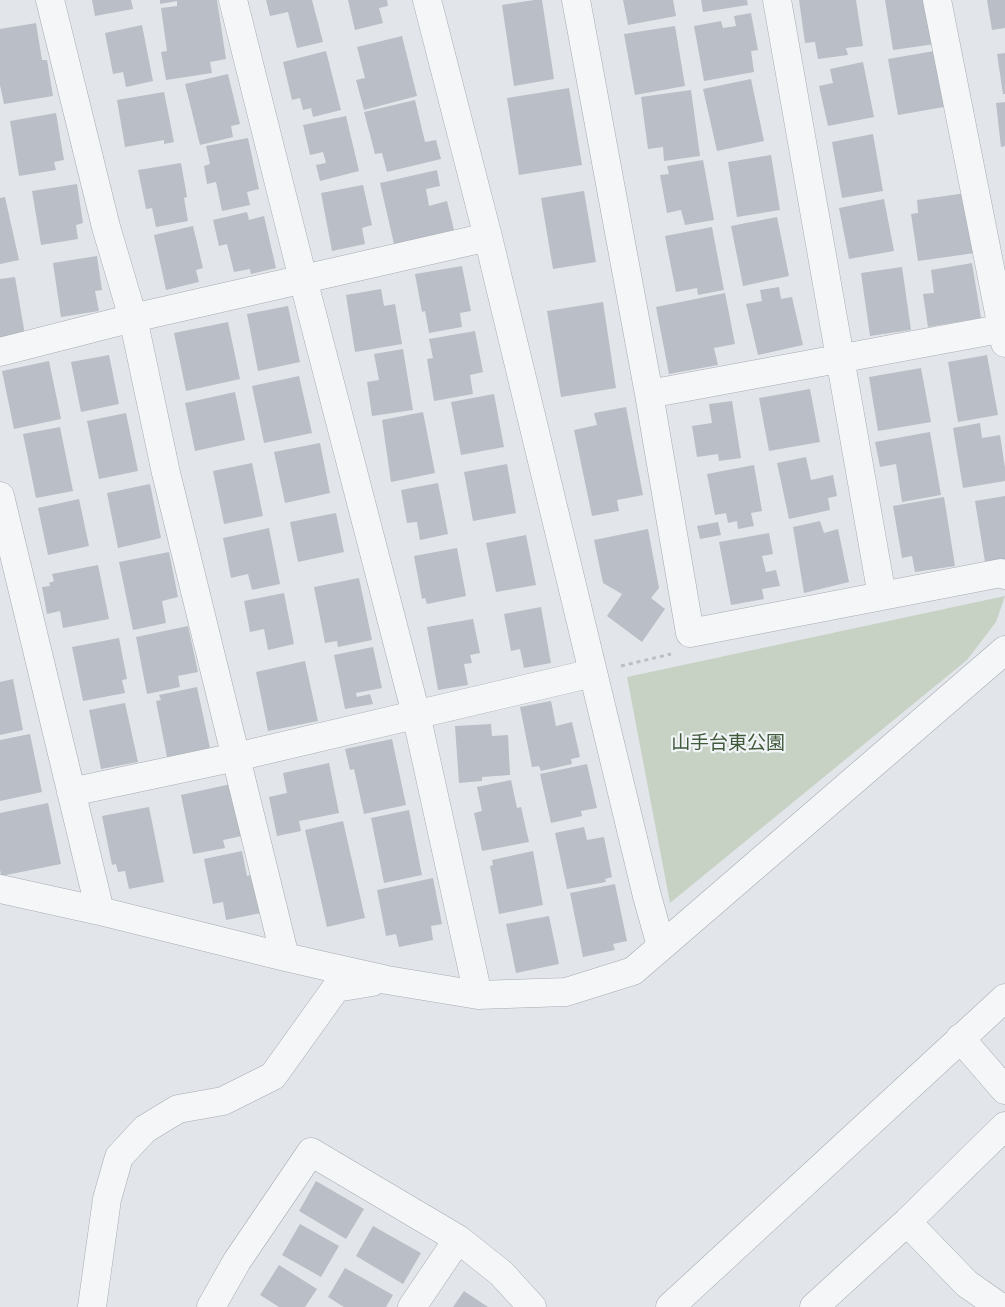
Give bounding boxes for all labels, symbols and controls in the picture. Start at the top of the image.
park label: 山手台東公園 [671,733,785,755]

